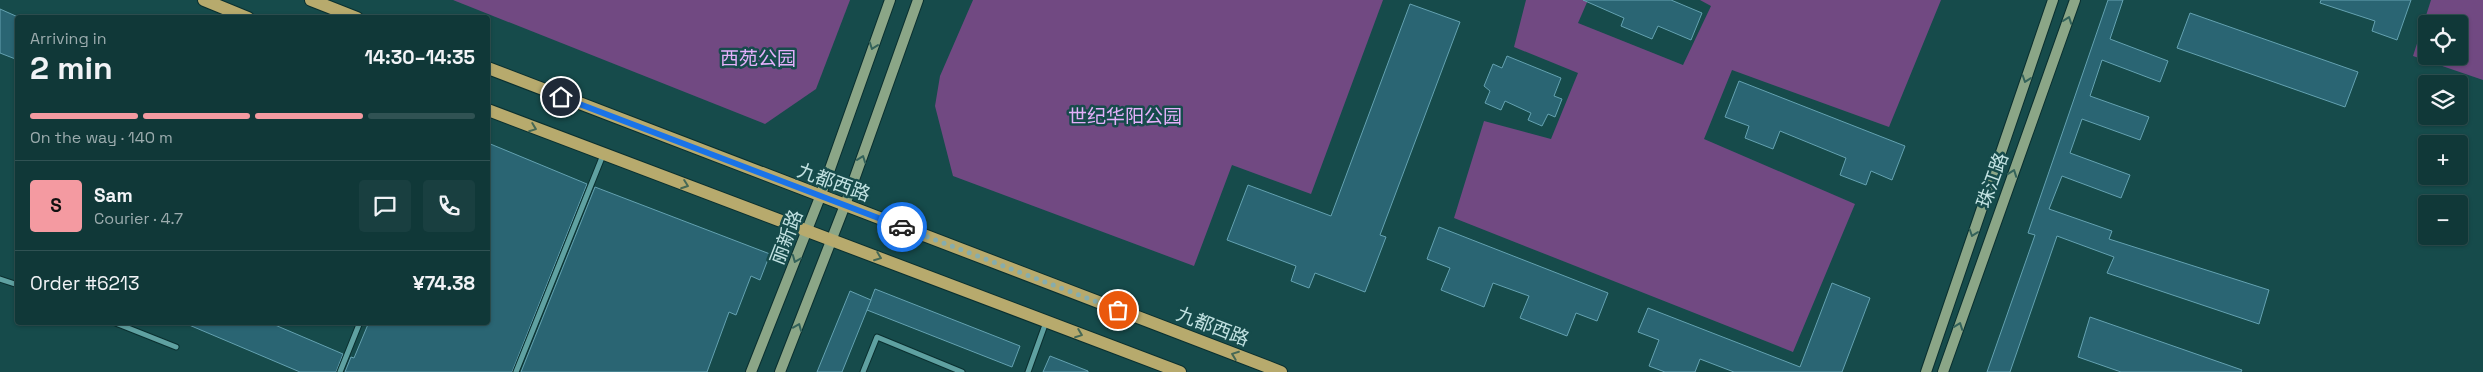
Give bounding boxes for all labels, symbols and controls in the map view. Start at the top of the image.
map controls [2418,15,2468,245]
button: locate [2418,15,2468,65]
one-way arrow [2062,16,2072,24]
text: Arriving in [30,28,107,49]
one-way arrow [869,41,879,50]
text: 14:30–14:35 [364,45,475,70]
park label: 西苑公园 [720,46,796,71]
text: 2 min [30,48,113,88]
one-way arrow [2022,75,2032,83]
button: layers [2418,75,2468,125]
pin [540,76,582,118]
icon: home [547,83,575,111]
park label: 世纪华阳公园 [1068,104,1182,129]
one-way arrow [528,121,537,132]
text: On the way · 140 m [30,127,173,148]
button: + [2418,135,2468,185]
street label: 珠江路 [1971,149,2014,211]
one-way arrow [856,155,866,164]
street label: 九都西路 [794,158,874,207]
one-way arrow [2007,169,2017,178]
one-way arrow [680,179,689,189]
button: chat [359,180,411,232]
button: phone [423,180,475,232]
text: Sam [94,183,133,208]
text: S [50,193,62,218]
button: − [2418,195,2468,245]
courier [877,202,927,252]
street label: 丽新路 [765,206,808,268]
text: Courier · 4.7 [94,208,183,229]
icon: car [888,213,916,241]
one-way arrow [1969,228,1979,237]
one-way arrow [873,251,882,261]
one-way arrow [792,254,802,263]
text: Order #6213 [30,271,139,296]
text: ¥74.38 [413,271,475,296]
pin [1097,289,1139,331]
icon: bag [1104,296,1132,324]
street label: 九都西路 [1173,301,1253,352]
one-way arrow [1953,322,1963,331]
one-way arrow [792,323,802,332]
one-way arrow [1074,328,1082,338]
one-way arrow [1232,350,1240,360]

